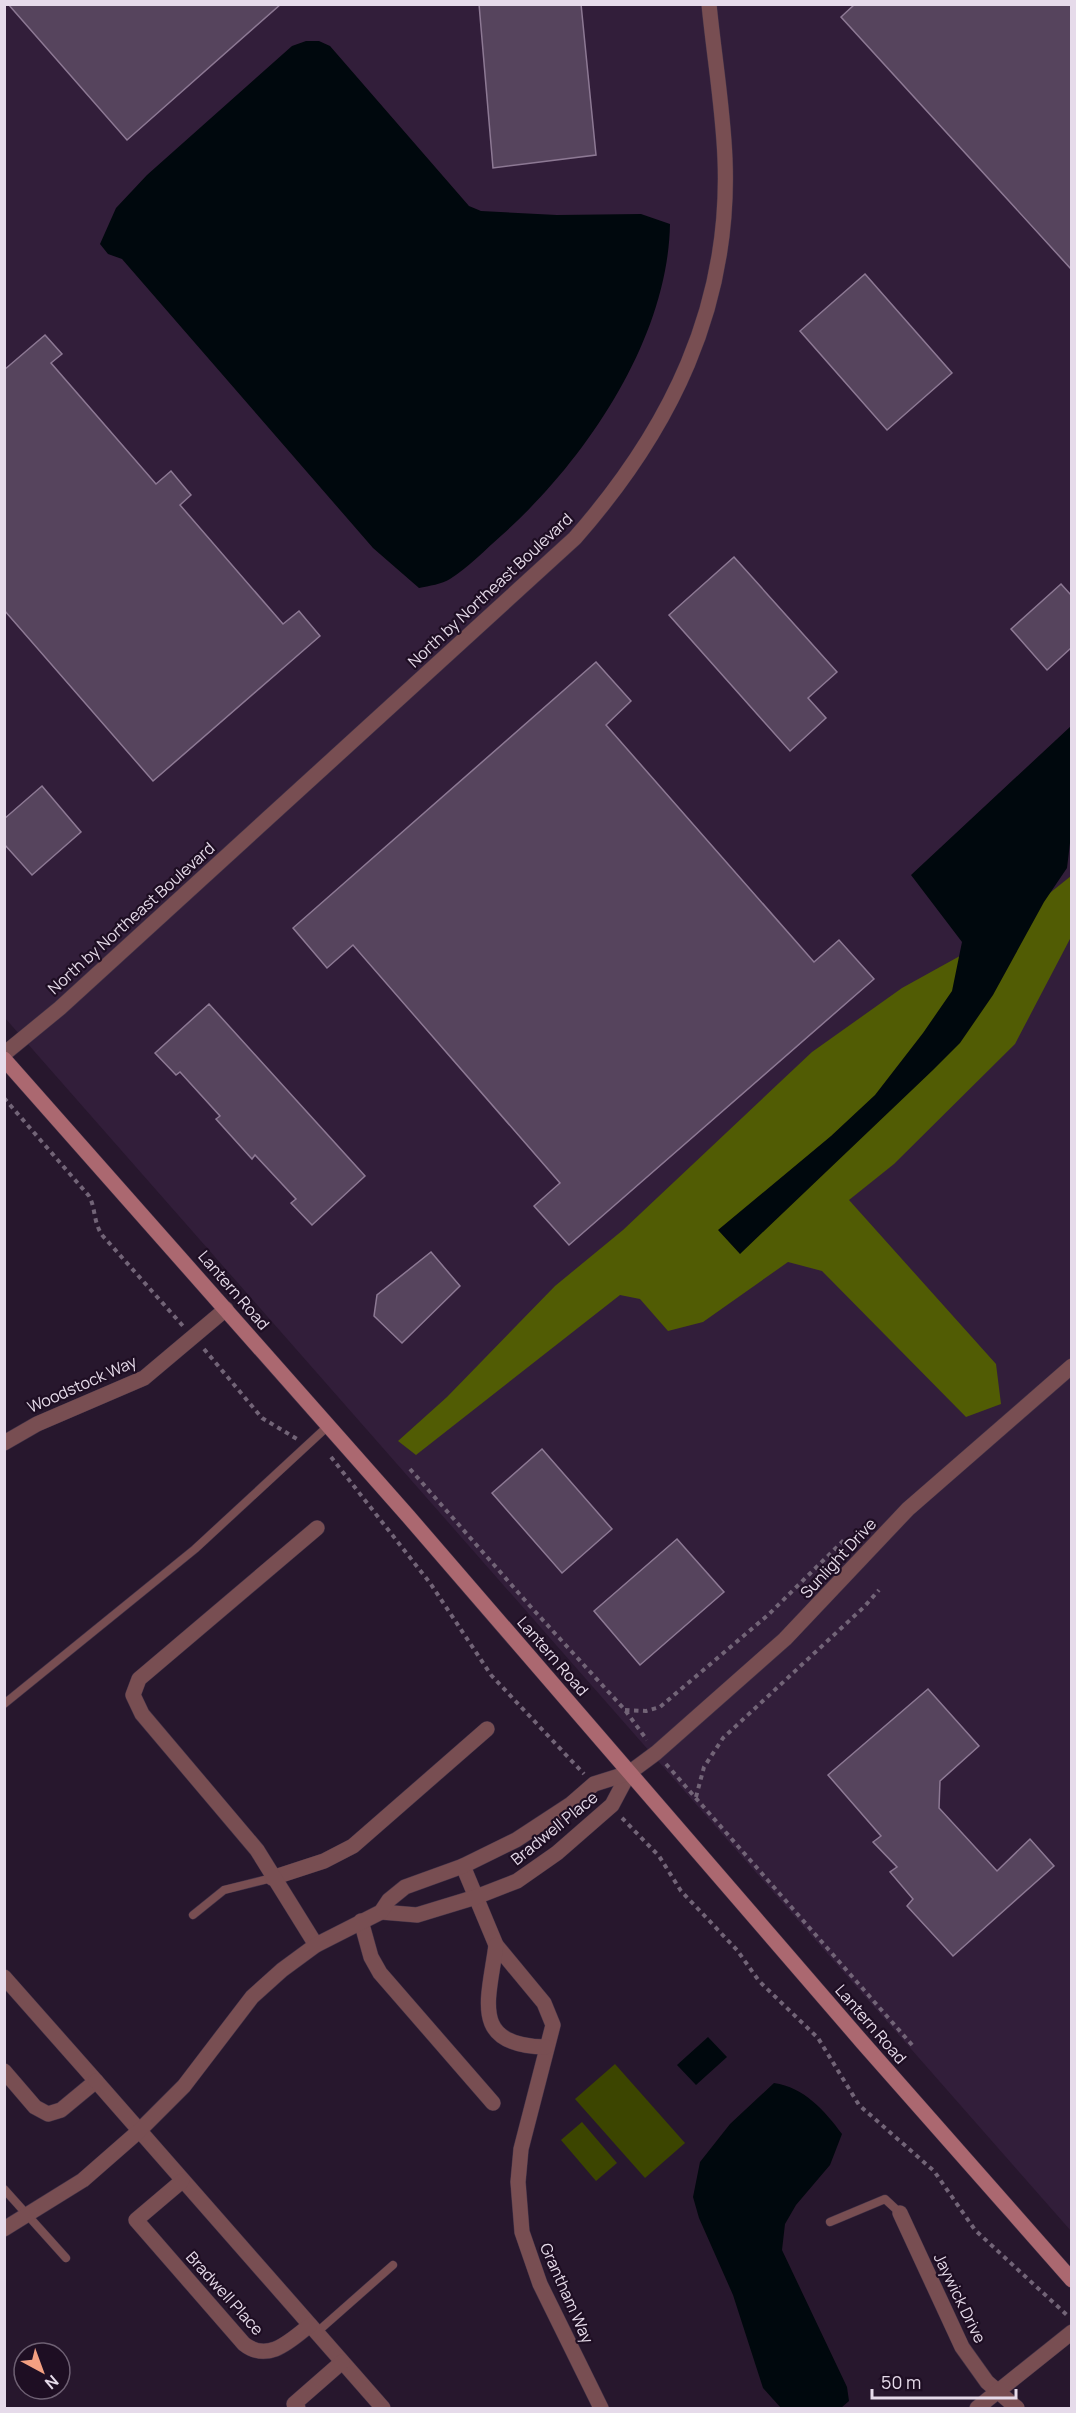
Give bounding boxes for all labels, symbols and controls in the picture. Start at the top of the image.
street label: North by Northeast Boulevard [403,508,577,672]
street label: North by Northeast Boulevard [43,837,219,999]
street label: Lantern Road [193,1246,275,1334]
street label: Woodstock Way [24,1350,141,1418]
street label: Sunlight Drive [795,1513,881,1603]
street label: Lantern Road [512,1612,594,1700]
street label: Bradwell Place [506,1786,602,1870]
street label: Lantern Road [830,1980,912,2068]
street label: Grantham Way [535,2239,599,2347]
street label: Bradwell Place [181,2246,269,2340]
street label: Jaywick Drive [929,2249,991,2347]
north arrow [12,2341,72,2401]
scale bar [872,2362,1016,2400]
text: N [40,2370,63,2394]
text: 50 m [881,2370,921,2394]

